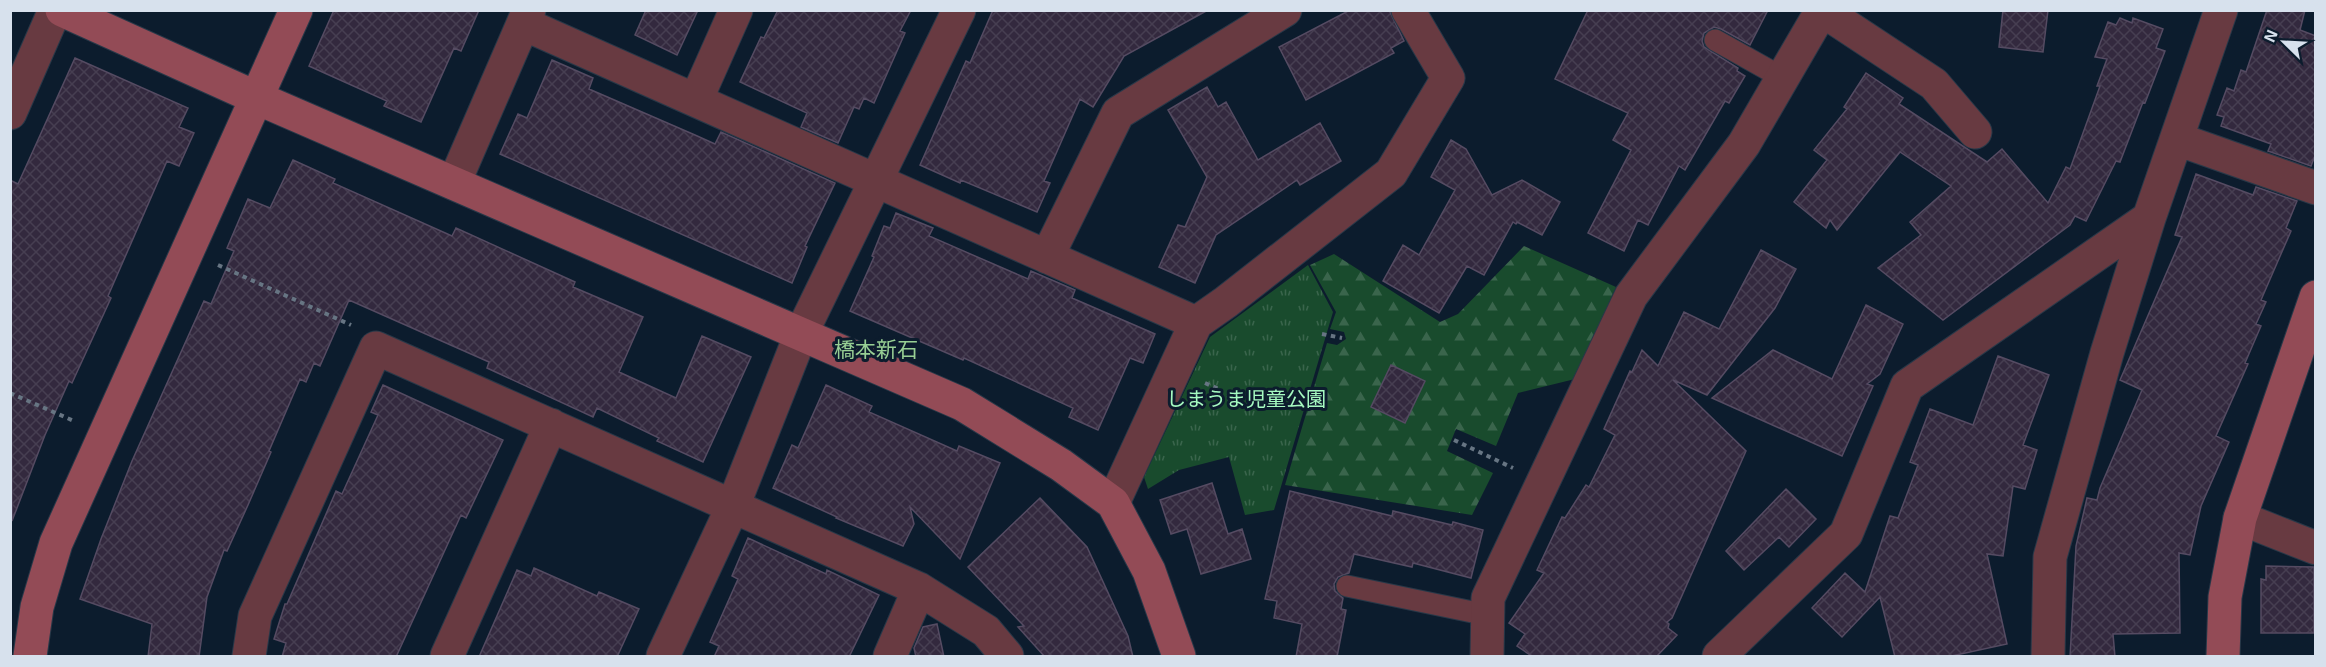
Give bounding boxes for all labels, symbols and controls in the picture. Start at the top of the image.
north arrow [2254,12,2314,72]
text: N [2259,27,2281,45]
district label: 橋本新石 [834,336,918,361]
park label: しまうま児童公園 [1166,386,1326,410]

